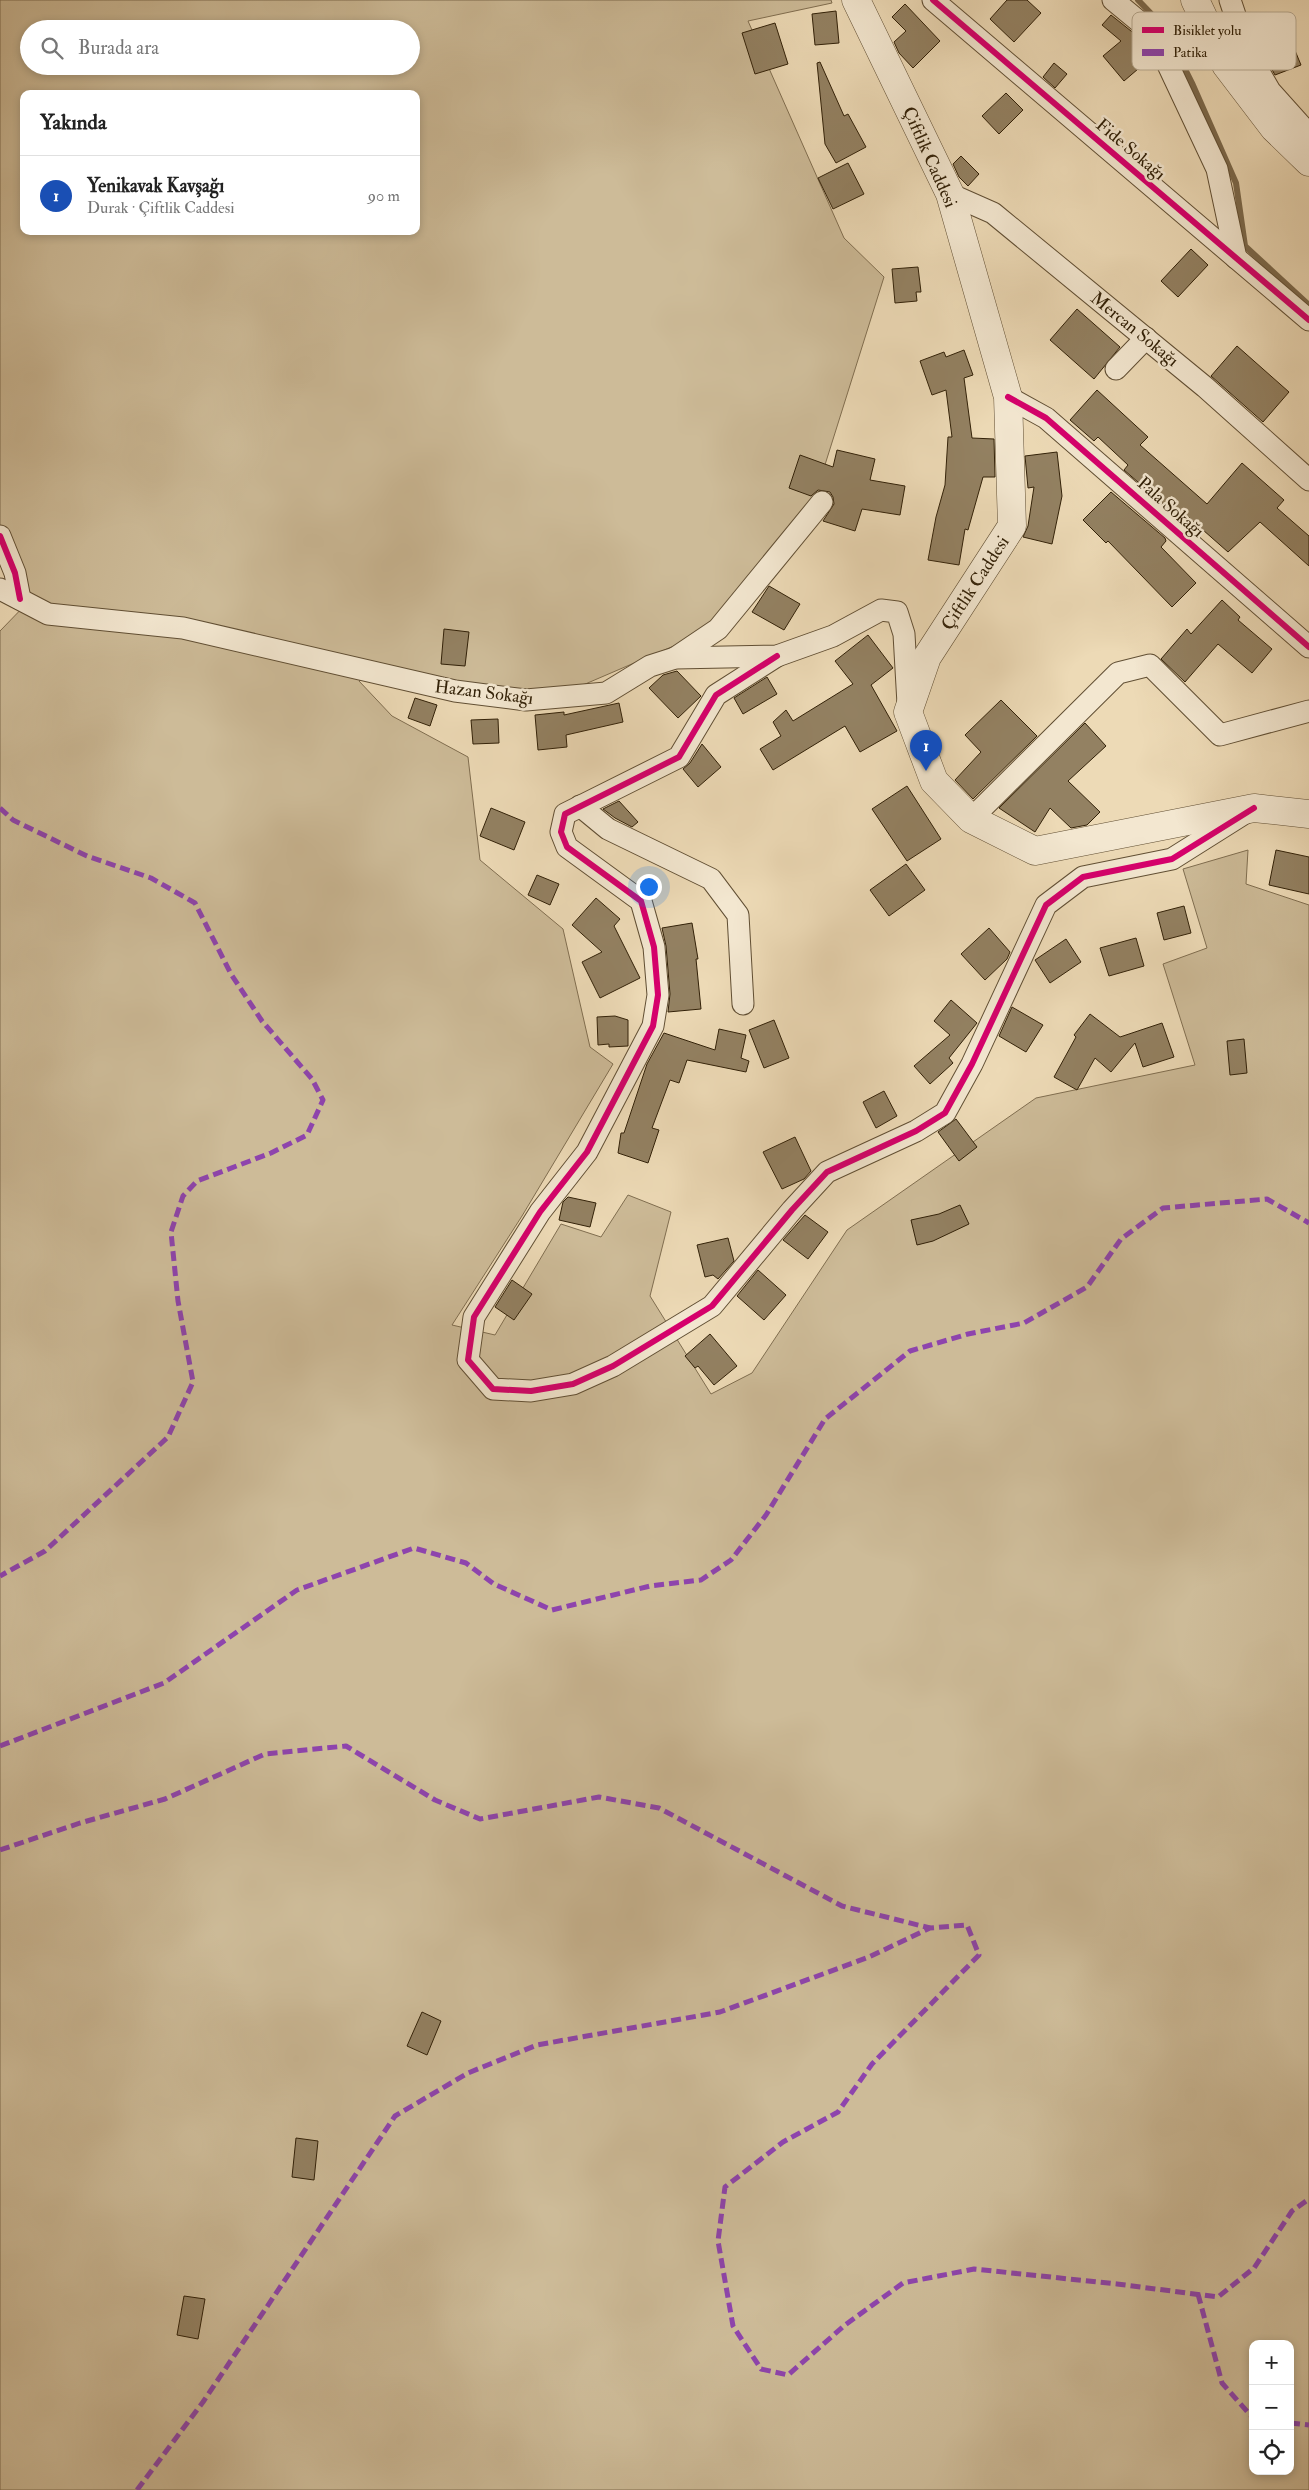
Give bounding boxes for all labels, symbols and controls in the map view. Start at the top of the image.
legend [1132,12,1296,70]
search box [20,20,420,75]
text: Bisiklet yolu [1173,22,1242,40]
icon: search [38,34,66,62]
text: Burada ara [78,36,159,60]
text: Patika [1173,44,1207,61]
street label: Çiftlik Caddesi [897,103,962,211]
text: Yakında [40,109,107,136]
street label: Fide Sokağı [1091,113,1171,185]
text: Yenikavak Kavşağı [87,174,224,198]
text: 1 [53,186,59,206]
text: 90 m [368,186,400,206]
text: Durak · Çiftlik Caddesi [87,198,235,218]
street label: Mercan Sokağı [1086,287,1184,372]
street label: Pala Sokağı [1132,472,1209,543]
street label: Çiftlik Caddesi [936,531,1015,635]
street label: Hazan Sokağı [433,675,535,710]
pin: 1 [910,730,942,771]
your location [636,874,662,900]
map controls [1249,2340,1294,2475]
button: + [1249,2340,1294,2385]
button: − [1249,2385,1294,2430]
button: locate [1249,2430,1294,2475]

